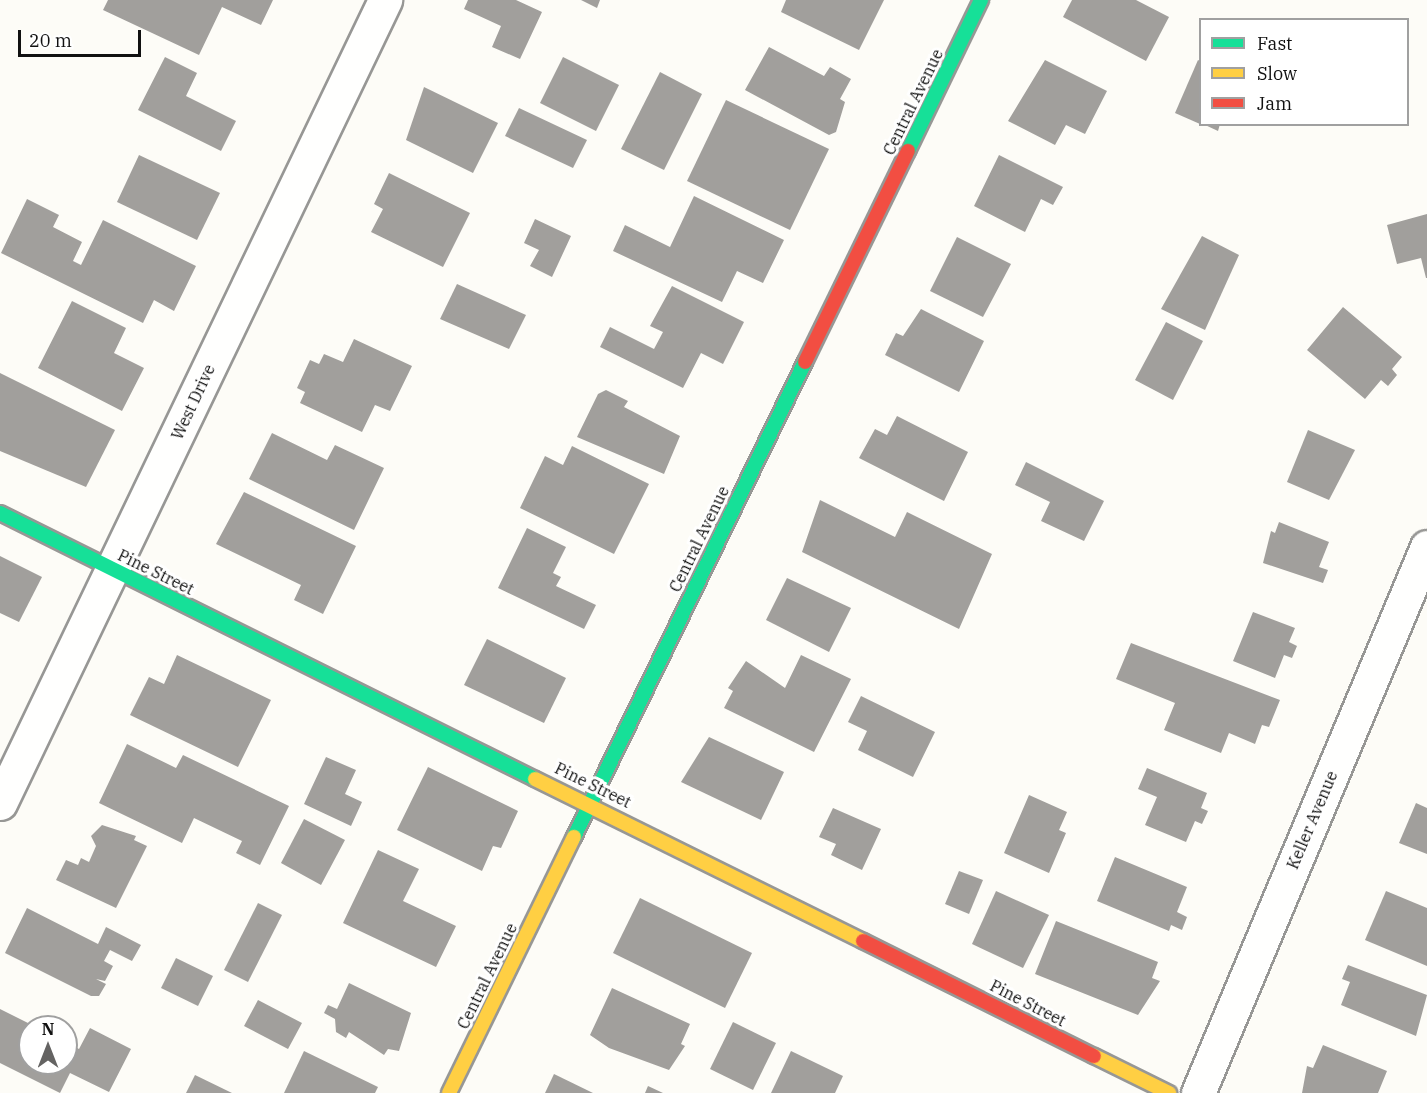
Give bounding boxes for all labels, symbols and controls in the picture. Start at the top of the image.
scale bar [21,18,144,56]
legend [1199,18,1409,126]
text: 20 m [29,29,72,52]
text: Fast [1257,32,1292,55]
street label: Central Avenue [879,46,947,158]
text: Slow [1257,62,1297,85]
text: Jam [1257,92,1292,115]
street label: West Drive [167,361,219,443]
street label: Central Avenue [665,483,733,595]
street label: Pine Street [115,545,197,599]
street label: Pine Street [552,758,634,812]
street label: Keller Avenue [1283,768,1341,872]
street label: Central Avenue [453,920,521,1032]
street label: Pine Street [987,976,1069,1030]
north arrow [18,1015,78,1075]
text: N [42,1019,54,1039]

